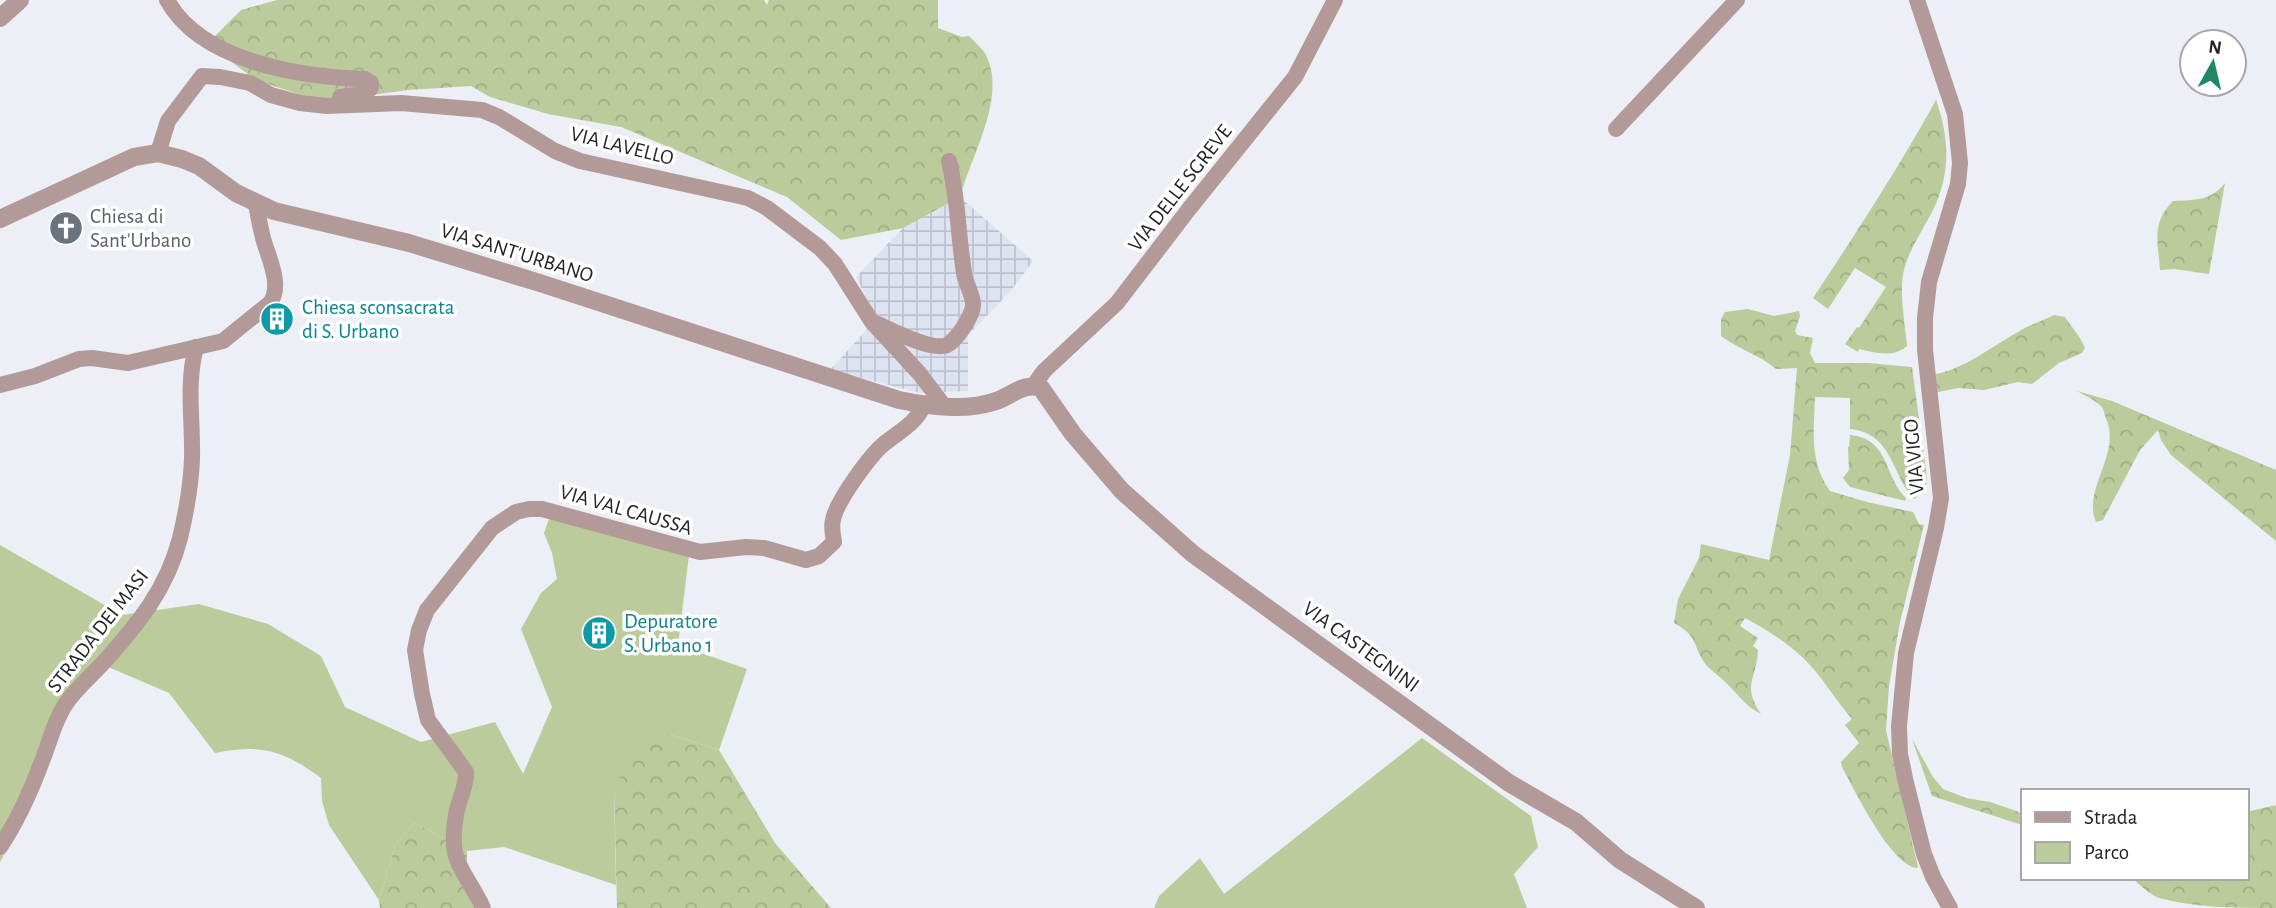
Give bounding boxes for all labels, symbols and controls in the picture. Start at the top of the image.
north arrow [2178,28,2248,98]
text: N [2207,37,2223,58]
street label: VIA DELLE SGREVE [1124,121,1236,255]
street label: VIA LAVELLO [568,123,676,169]
place label: Chiesa di Sant'Urbano [90,206,191,251]
church icon: Chiesa di Sant'Urbano [47,209,85,247]
street label: VIA SANT'URBANO [438,220,596,286]
place label: Chiesa sconsacrata di S. Urbano [302,297,455,342]
building icon: Chiesa sconsacrata di S. Urbano [258,300,296,338]
street label: VIA VIGO [1900,418,1928,496]
street label: VIA VAL CAUSSA [557,481,695,539]
street label: STRADA DEI MASI [44,566,152,696]
street label: VIA CASTEGNINI [1299,598,1423,696]
place label: Depuratore S. Urbano 1 [624,611,718,656]
building icon: Depuratore S. Urbano 1 [580,614,618,652]
legend [2021,789,2248,880]
text: Strada [2084,807,2138,828]
text: Parco [2084,842,2129,863]

